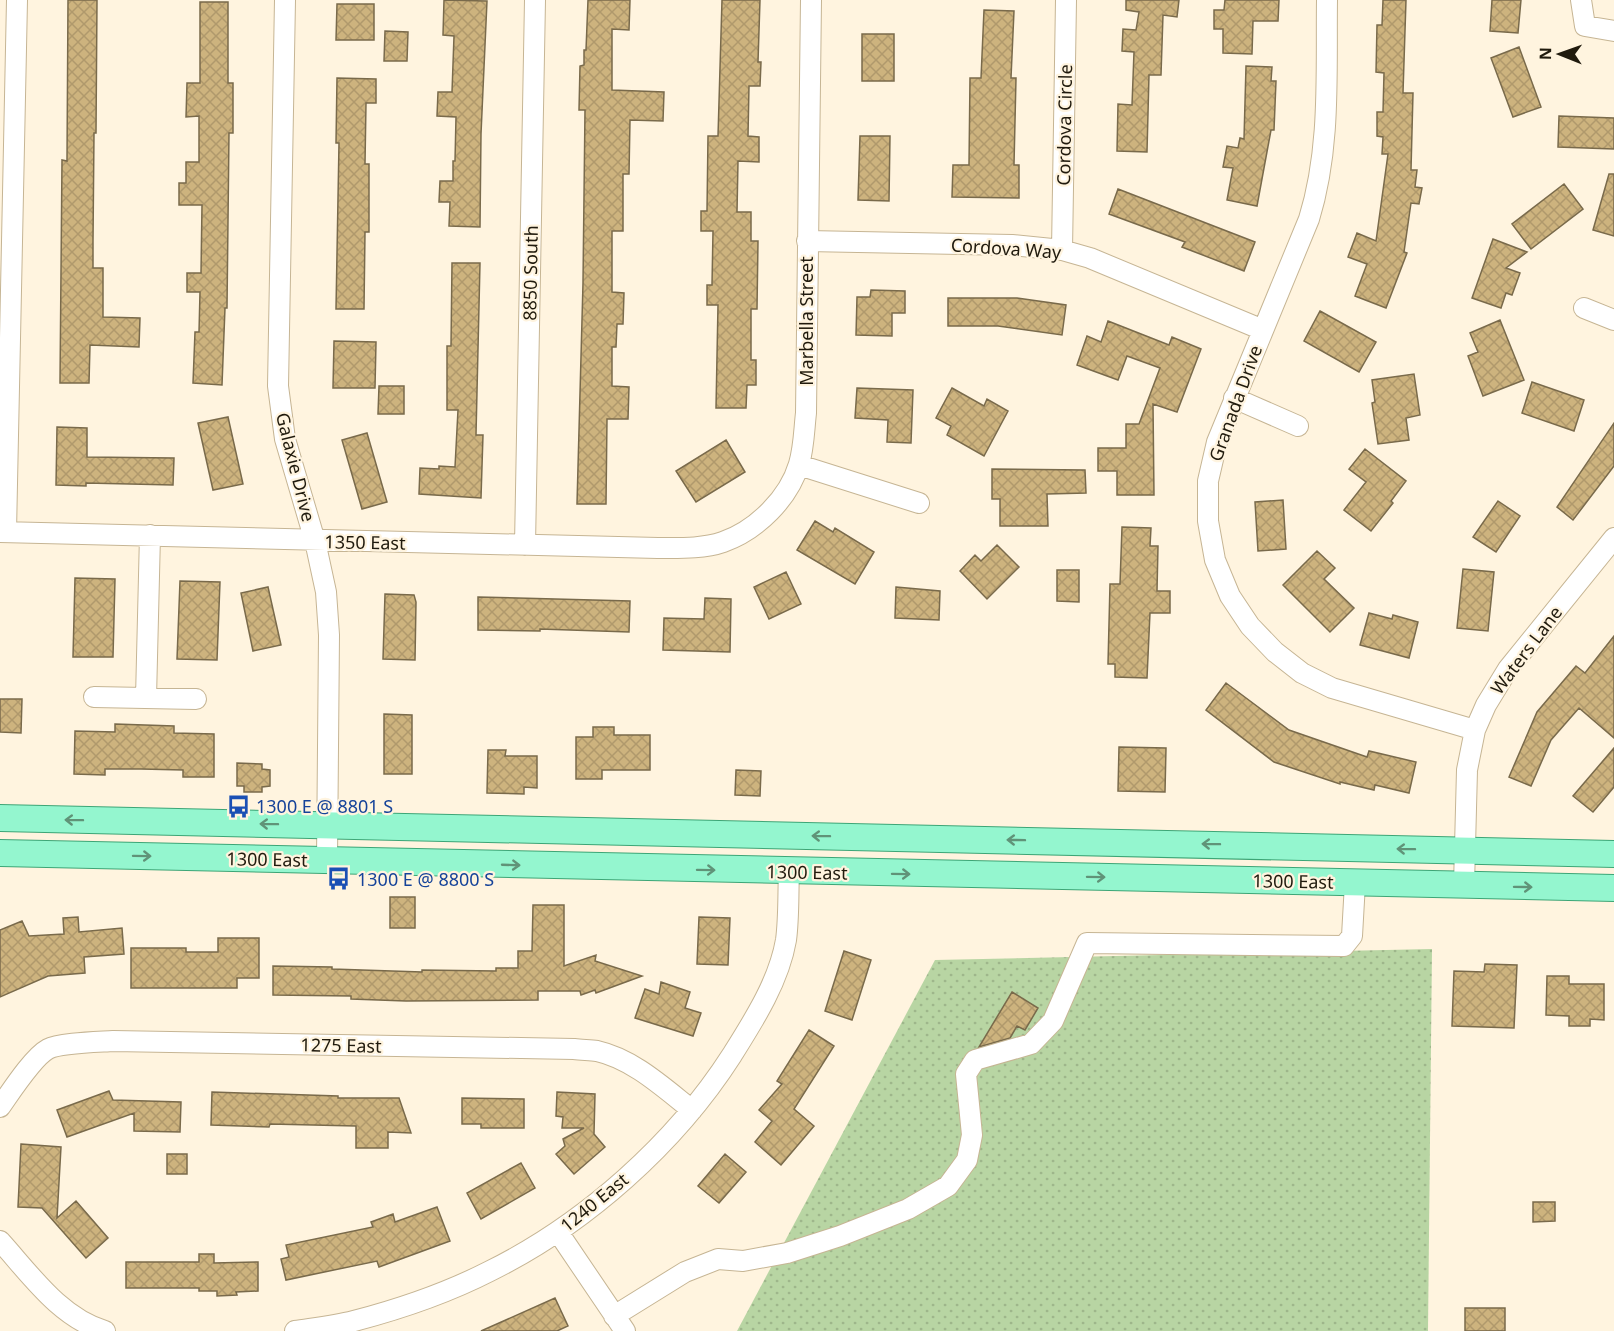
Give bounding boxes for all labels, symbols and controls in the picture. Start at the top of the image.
north arrow [1530,24,1590,84]
text: N [1534,47,1556,60]
street label: Cordova Circle [1051,64,1077,186]
street label: 8850 South [517,225,543,321]
street label: Cordova Way [950,232,1063,264]
street label: Marbella Street [794,256,818,386]
street label: Granada Drive [1203,342,1267,464]
street label: Galaxie Drive [271,410,321,524]
street label: 1350 East [324,529,406,555]
street label: Waters Lane [1485,601,1567,699]
bus stop icon: 1300 E @ 8801 S [225,793,251,819]
place label: 1300 E @ 8801 S [256,794,393,818]
one-way arrow [64,814,84,826]
one-way arrow [259,818,279,830]
one-way arrow [812,830,832,841]
one-way arrow [1006,834,1026,846]
one-way arrow [1201,838,1221,850]
one-way arrow [1396,843,1416,855]
street label: 1300 East [226,846,308,872]
one-way arrow [132,851,152,862]
one-way arrow [501,859,521,871]
street label: 1300 East [766,859,848,885]
one-way arrow [696,864,716,876]
bus stop icon: 1300 E @ 8800 S [326,866,352,892]
place label: 1300 E @ 8800 S [357,867,494,891]
one-way arrow [891,868,911,879]
street label: 1300 East [1252,868,1334,894]
one-way arrow [1086,871,1106,883]
one-way arrow [1512,881,1532,892]
street label: 1275 East [300,1032,382,1058]
street label: 1240 East [555,1167,633,1237]

